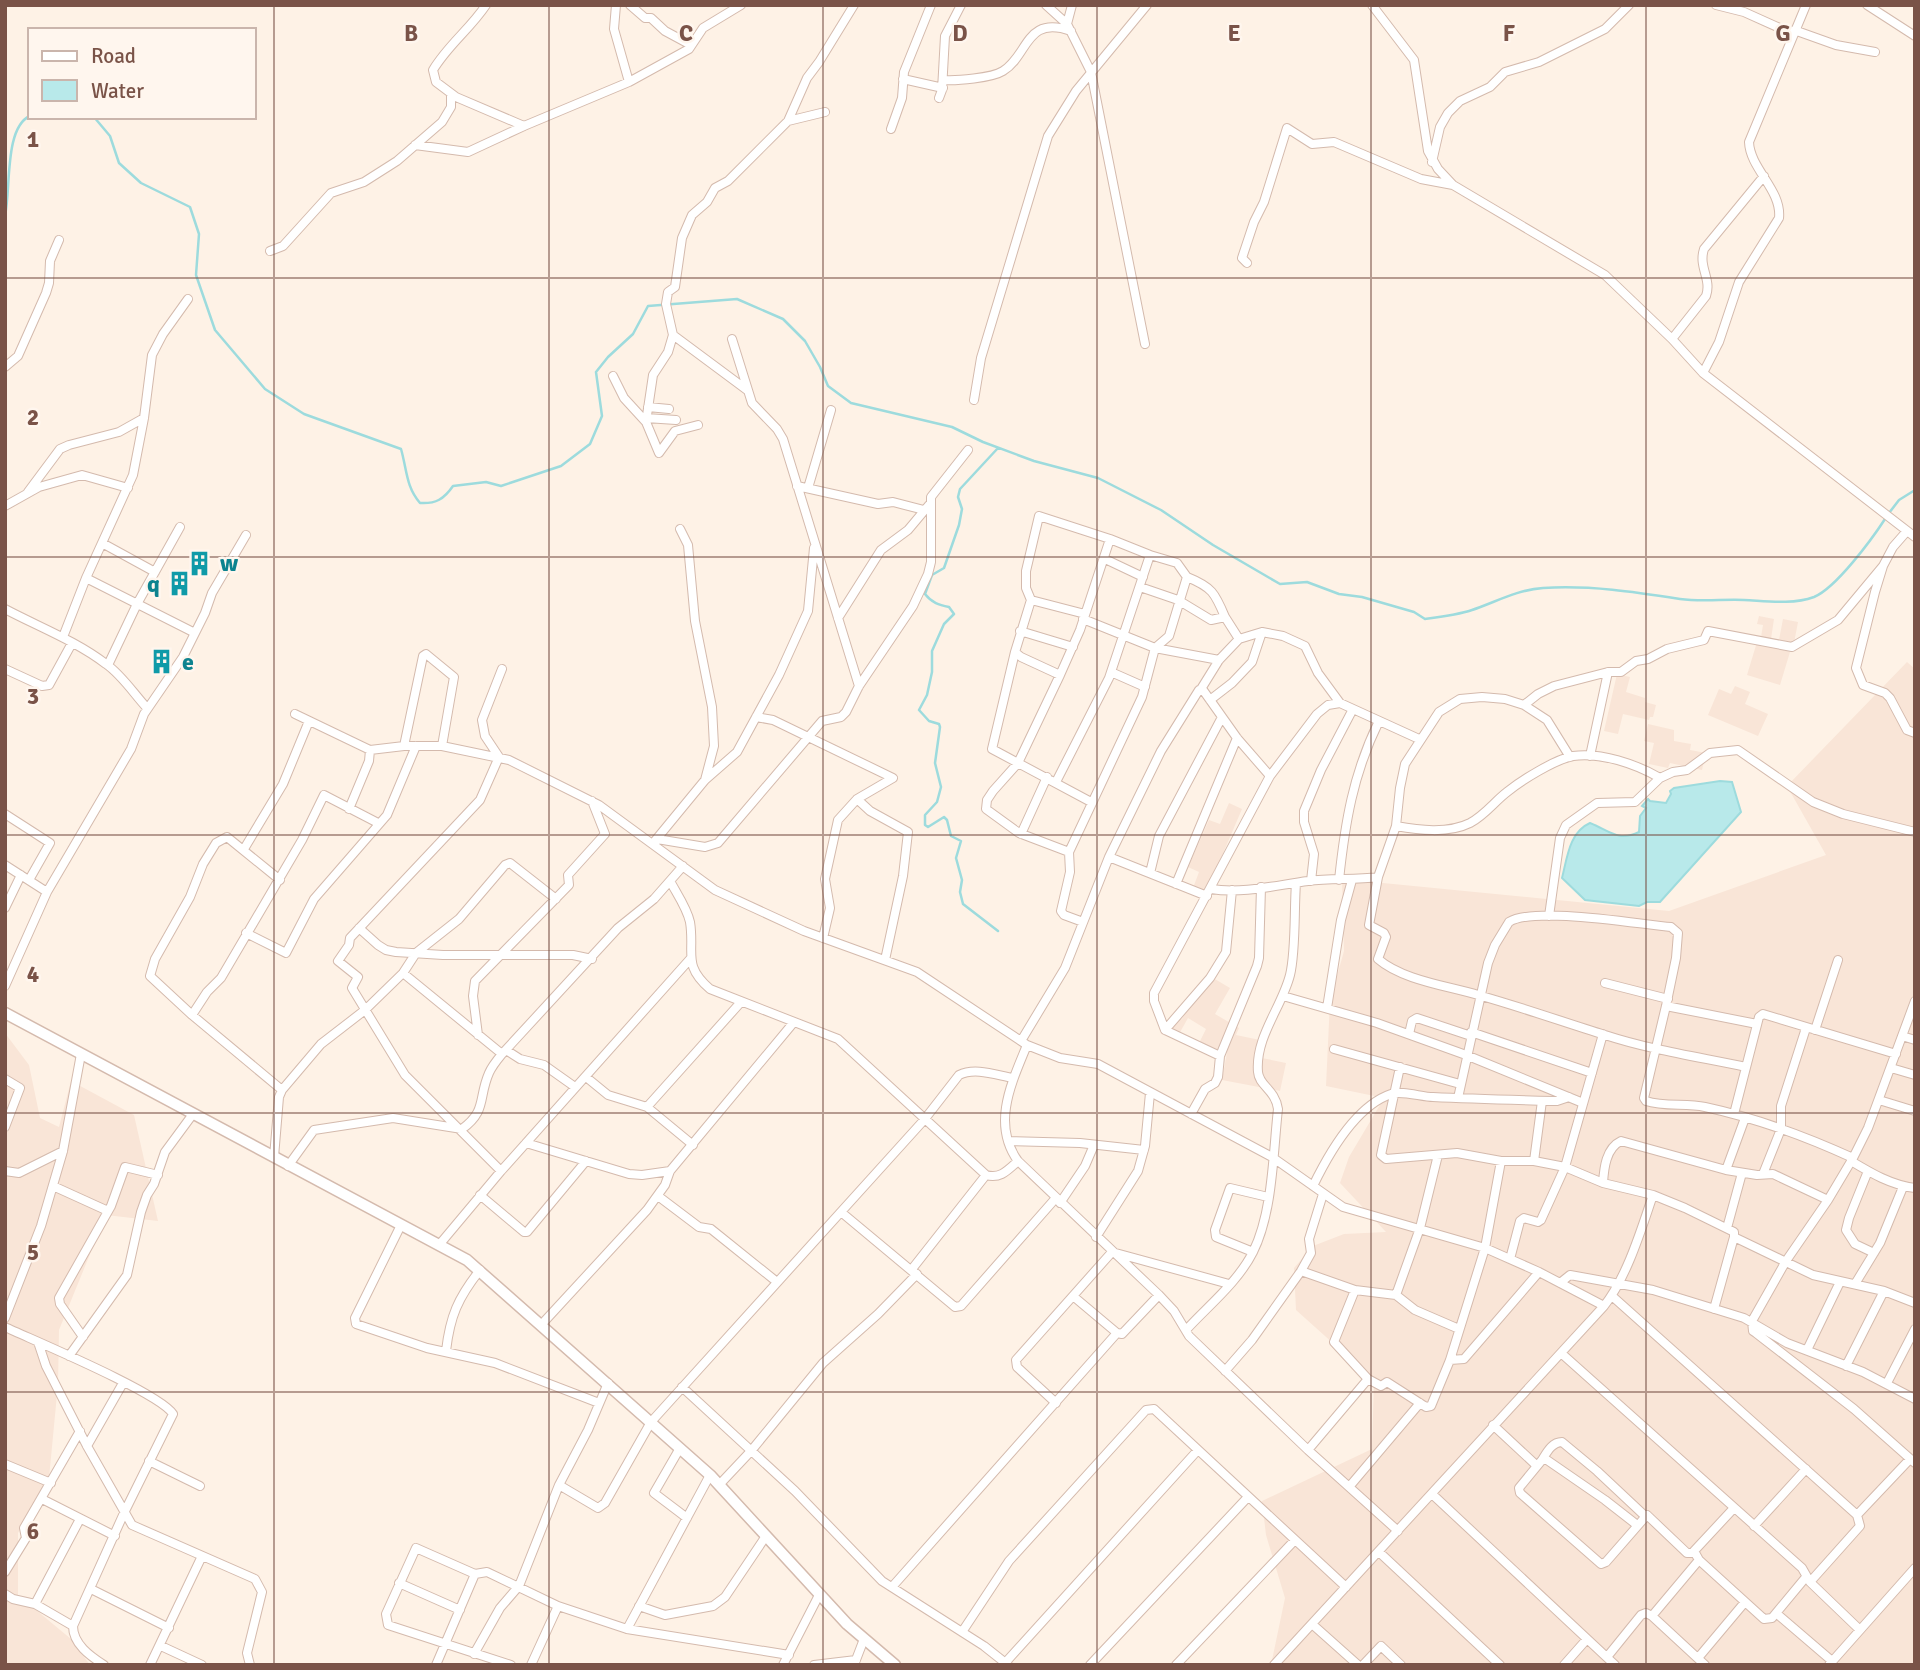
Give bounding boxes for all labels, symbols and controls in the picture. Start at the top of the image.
text: B [404,19,418,48]
text: C [679,19,693,48]
text: D [952,19,968,48]
text: E [1227,19,1241,48]
text: F [1503,19,1515,48]
text: G [1775,19,1791,48]
legend [28,28,256,119]
text: Road [91,43,136,69]
text: Water [91,78,144,104]
text: 1 [27,125,39,154]
text: 2 [27,403,39,432]
place label: w [220,548,239,578]
building icon: w [186,549,214,577]
place label: q [147,569,160,599]
building icon: q [166,570,194,598]
place label: e [182,647,194,677]
building icon: e [148,648,176,676]
text: 3 [27,682,39,711]
text: 4 [27,960,39,989]
text: 5 [27,1238,39,1267]
text: 6 [27,1517,39,1546]

